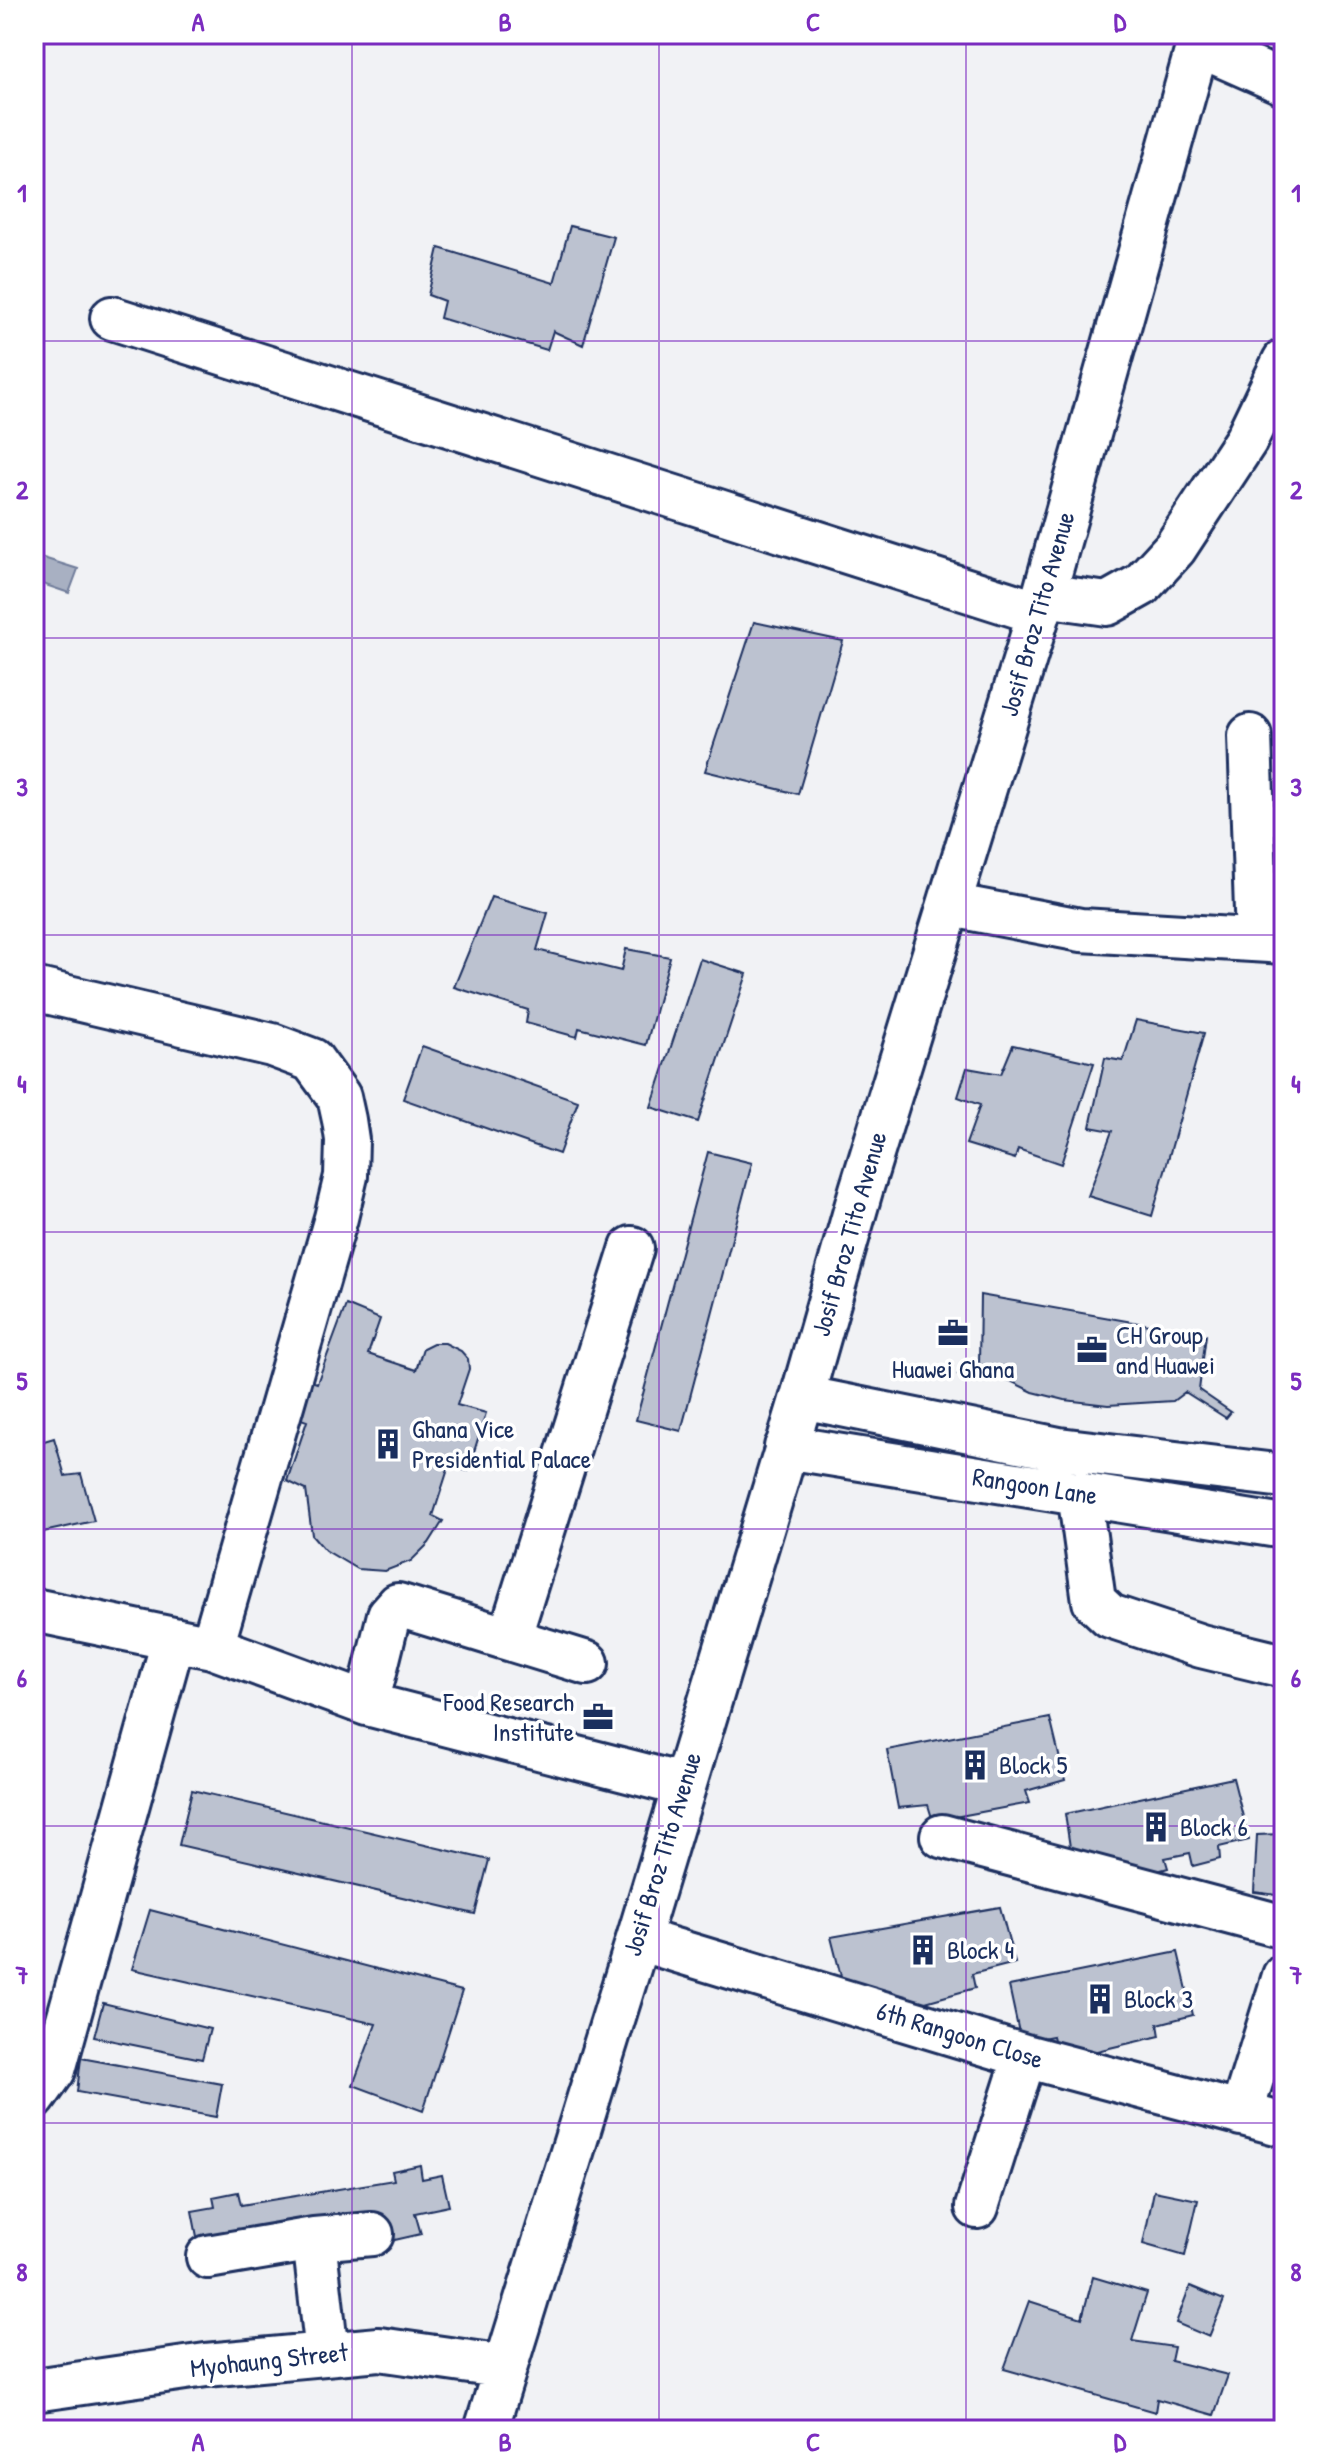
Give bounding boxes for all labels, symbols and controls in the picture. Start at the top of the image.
text: A [192,4,205,39]
text: B [498,4,512,39]
text: C [806,4,820,39]
text: D [1114,4,1127,39]
text: 1 [17,175,27,210]
text: 1 [1291,175,1301,210]
text: 2 [16,472,29,507]
text: 2 [1290,472,1303,507]
street label: Josif Broz Tito Avenue [991,507,1082,720]
text: 3 [16,769,28,804]
text: 3 [1290,769,1302,804]
text: 4 [17,1066,27,1101]
text: 4 [1291,1066,1301,1101]
street label: Josif Broz Tito Avenue [803,1127,894,1340]
office icon: Huawei Ghana [936,1316,970,1350]
place label: CH Group and Huawei [1116,1317,1215,1382]
office icon: CH Group and Huawei [1075,1333,1109,1367]
place label: Huawei Ghana [892,1351,1014,1386]
text: 5 [17,1363,28,1398]
text: 5 [1291,1363,1302,1398]
place label: Ghana Vice Presidential Palace [412,1411,591,1476]
building icon: Ghana Vice Presidential Palace [371,1427,405,1461]
street label: Rangoon Lane [970,1458,1100,1513]
text: 6 [17,1660,28,1695]
text: 6 [1291,1660,1302,1695]
place label: Food Research Institute [442,1684,574,1749]
office icon: Food Research Institute [581,1700,615,1734]
place label: Block 5 [999,1747,1067,1782]
street label: Josif Broz Tito Avenue [614,1748,709,1960]
building icon: Block 5 [958,1748,992,1782]
place label: Block 6 [1180,1809,1248,1844]
building icon: Block 6 [1139,1810,1173,1844]
place label: Block 4 [947,1932,1014,1967]
building icon: Block 4 [906,1933,940,1967]
text: 7 [15,1957,29,1992]
text: 7 [1289,1957,1303,1992]
place label: Block 3 [1124,1981,1193,2016]
building icon: Block 3 [1083,1982,1117,2016]
street label: 6th Rangoon Close [873,1993,1048,2076]
text: 8 [16,2254,28,2289]
text: 8 [1290,2254,1302,2289]
street label: Myohaung Street [188,2334,351,2385]
text: A [192,2424,205,2459]
text: B [498,2424,512,2459]
text: C [806,2424,820,2459]
text: D [1114,2424,1127,2459]

